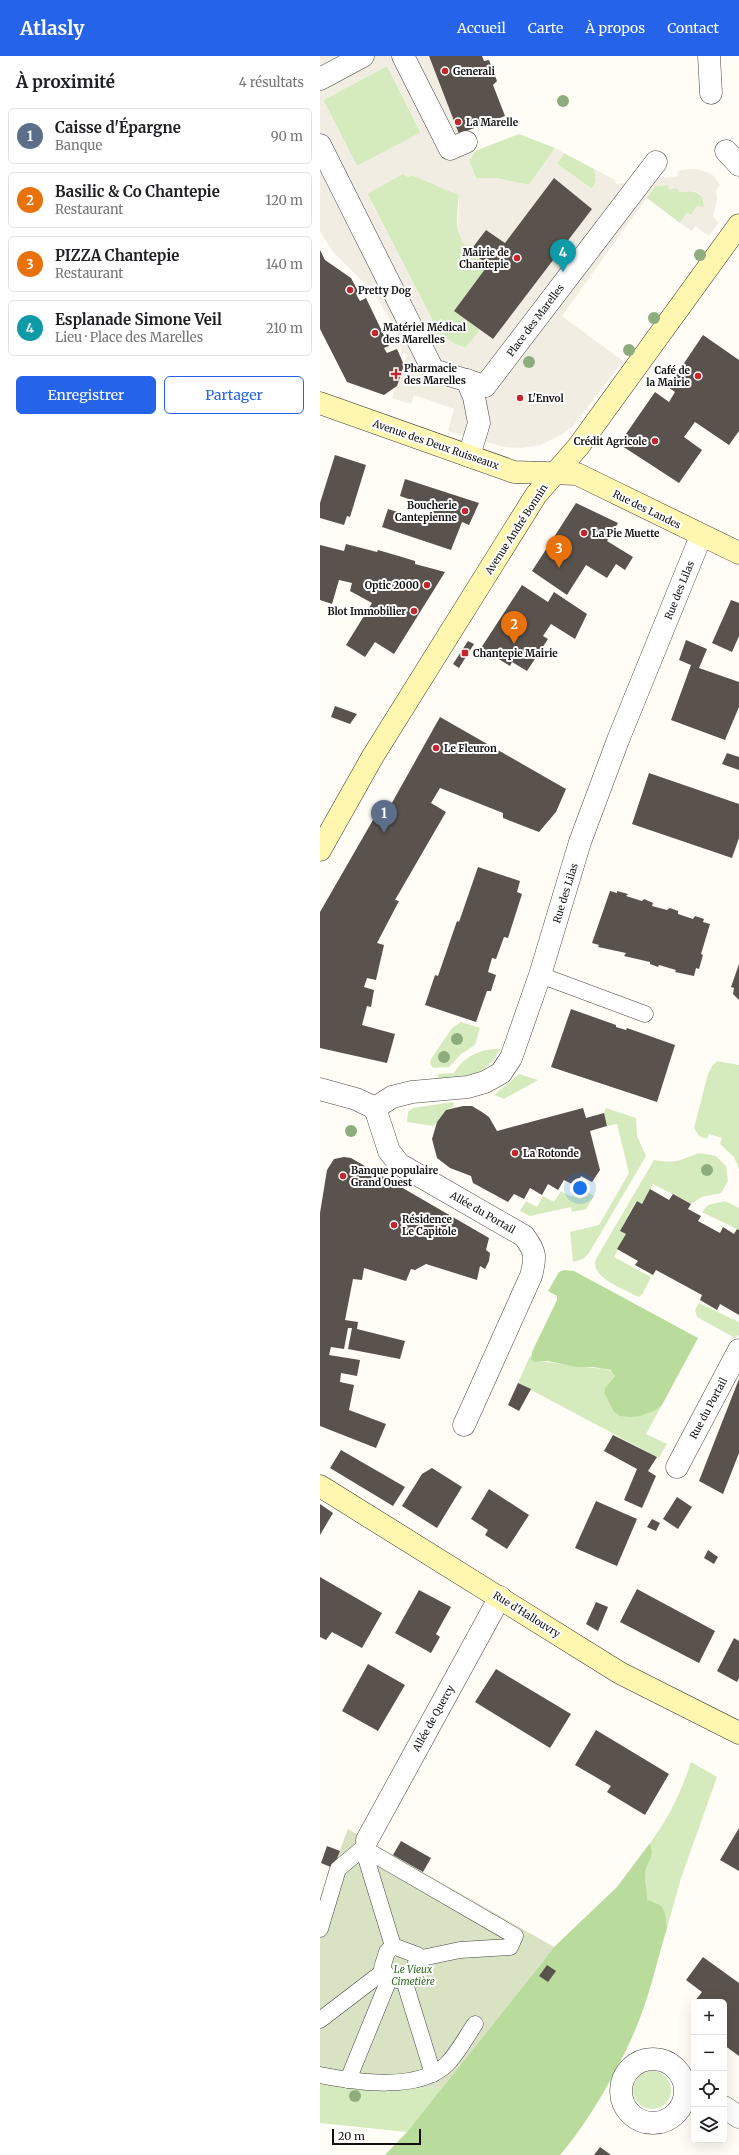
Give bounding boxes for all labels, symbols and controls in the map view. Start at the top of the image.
text: Atlasly [20,16,84,40]
text: Accueil [457,19,506,37]
text: Carte [528,19,563,37]
text: À propos [585,19,645,37]
text: Contact [667,19,719,37]
place label: Generali [453,65,495,78]
marker: Generali [440,66,450,76]
text: À proximité [16,71,115,93]
text: 4 résultats [239,74,304,91]
place label: La Marelle [466,116,519,129]
marker: La Marelle [453,117,463,127]
text: Caisse d'Épargne [55,118,181,137]
text: 1 [27,128,33,145]
text: 90 m [271,128,303,145]
text: Banque [55,137,102,154]
text: Basilic & Co Chantepie [55,182,220,201]
text: 2 [26,192,34,209]
text: 120 m [265,192,303,209]
text: Restaurant [55,201,123,218]
pin: 4 [550,239,576,272]
text: PIZZA Chantepie [55,246,179,265]
place label: Mairie de Chantepie [459,246,510,271]
marker: Mairie de Chantepie [512,253,522,263]
text: 3 [26,256,34,273]
text: 140 m [266,256,303,273]
text: Restaurant [55,265,123,282]
street label: Place des Marelles [504,282,567,359]
place label: Pretty Dog [358,284,412,297]
marker: Pretty Dog [345,285,355,295]
text: Esplanade Simone Veil [55,310,222,329]
text: 4 [26,320,34,337]
text: 210 m [266,320,303,337]
place label: Matériel Médical des Marelles [383,321,467,346]
marker: Matériel Médical des Marelles [370,328,380,338]
text: Lieu · Place des Marelles [55,329,203,346]
place label: Pharmacie des Marelles [404,362,466,387]
place label: Café de la Mairie [646,364,691,389]
marker: Pharmacie des Marelles [391,369,401,379]
marker: Café de la Mairie [693,371,703,381]
button: Enregistrer [16,376,156,414]
button: Partager [164,376,304,414]
place label: L'Envol [528,392,564,405]
marker: L'Envol [515,393,525,403]
street label: Avenue des Deux Ruisseaux [370,416,501,472]
place label: Crédit Agricole [574,435,648,448]
marker: Crédit Agricole [650,436,660,446]
street label: Avenue André Bonnin [482,481,551,578]
street label: Rue des Landes [611,487,683,532]
place label: Boucherie Cantepienne [395,499,458,524]
marker: Boucherie Cantepienne [460,506,470,516]
place label: La Pie Muette [592,527,660,540]
marker: La Pie Muette [579,528,589,538]
pin: 3 [546,535,572,568]
street label: Rue des Lilas [662,559,697,621]
place label: Optic 2000 [365,579,419,592]
marker: Optic 2000 [422,580,432,590]
place label: Blot Immobilier [327,605,406,618]
marker: Blot Immobilier [409,606,419,616]
pin: 2 [501,611,527,644]
place label: Chantepie Mairie [473,647,558,660]
marker: Chantepie Mairie [460,648,470,658]
place label: Le Fleuron [444,742,497,755]
marker: Le Fleuron [431,743,441,753]
pin: 1 [371,800,397,833]
street label: Rue des Lilas [550,861,581,925]
place label: La Rotonde [523,1147,580,1160]
marker: La Rotonde [510,1148,520,1158]
place label: Banque populaire Grand Ouest [351,1164,439,1189]
marker: Banque populaire Grand Ouest [338,1171,348,1181]
your location [570,1178,590,1198]
street label: Allée du Portail [447,1188,518,1236]
place label: Résidence Le Capitole [402,1213,457,1238]
marker: Résidence Le Capitole [389,1220,399,1230]
street label: Rue du Portail [687,1375,730,1441]
street label: Rue d'Hallouvry [491,1588,563,1640]
street label: Allée de Quercy [409,1683,457,1755]
park label: Le Vieux Cimetière [391,1963,435,1988]
map controls [691,1999,727,2143]
button: + [691,1999,727,2035]
button: − [691,2035,727,2071]
button: locate [691,2071,727,2107]
button: layers [691,2107,727,2143]
scale bar [332,2127,421,2146]
text: 20 m [338,2129,365,2143]

